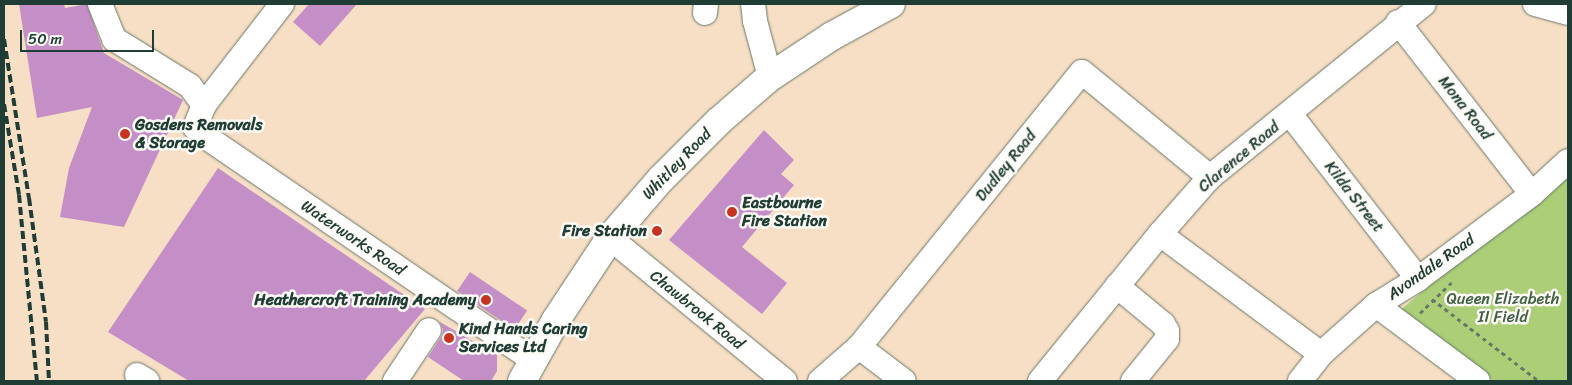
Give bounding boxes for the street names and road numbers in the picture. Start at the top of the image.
street label: Mona Road [1434,72,1496,144]
street label: Clarence Road [1194,117,1284,197]
street label: Whitley Road [638,124,716,204]
street label: Dudley Road [971,127,1041,205]
street label: Kilda Street [1320,157,1388,237]
street label: Waterworks Road [297,196,409,280]
street label: Avondale Road [1384,230,1478,304]
street label: Chawbrook Road [646,266,748,354]

